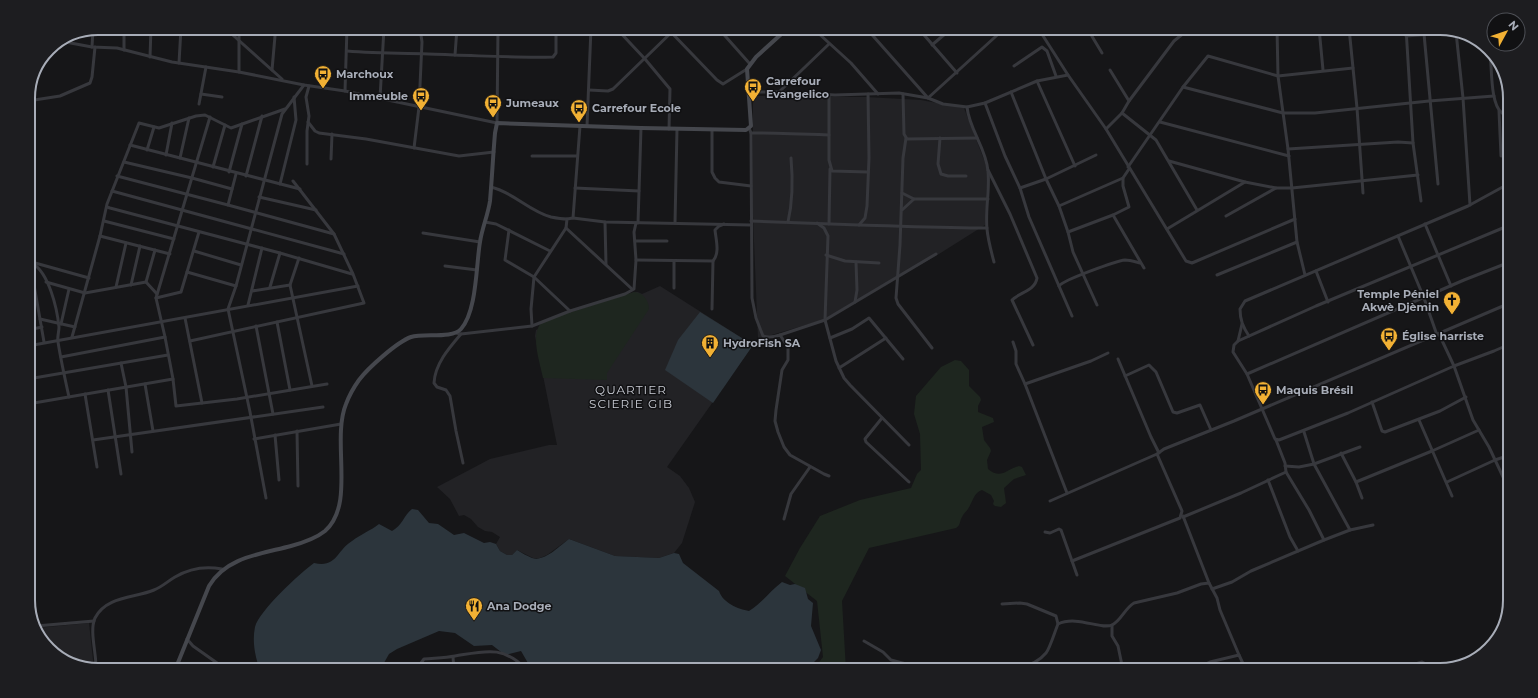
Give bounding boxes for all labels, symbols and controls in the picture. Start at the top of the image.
north arrow [1486,12,1526,52]
text: N [1505,18,1522,33]
bus stop icon: Marchoux [313,64,333,89]
place label: Marchoux [336,67,394,81]
place label: Carrefour Evangelico [766,74,829,101]
bus stop icon: Carrefour Evangelico [743,77,763,102]
bus stop icon: Immeuble [411,86,431,111]
place label: Immeuble [349,89,408,103]
bus stop icon: Jumeaux [483,93,503,118]
place label: Jumeaux [505,96,559,110]
bus stop icon: Carrefour Ecole [569,98,589,123]
place label: Carrefour Ecole [592,101,681,115]
place label: Temple Péniel Akwè Djèmin [1357,287,1439,314]
church icon: Temple Péniel Akwè Djèmin [1442,290,1462,315]
bus stop icon: Église harriste [1379,326,1399,351]
place label: Église harriste [1402,329,1484,343]
building icon: HydroFish SA [700,333,720,358]
place label: HydroFish SA [723,336,801,350]
bus stop icon: Maquis Brésil [1253,380,1273,405]
district label: QUARTIER SCIERIE GIB [589,382,673,411]
place label: Maquis Brésil [1276,383,1353,397]
restaurant icon: Ana Dodge [464,596,484,621]
place label: Ana Dodge [486,599,552,613]

